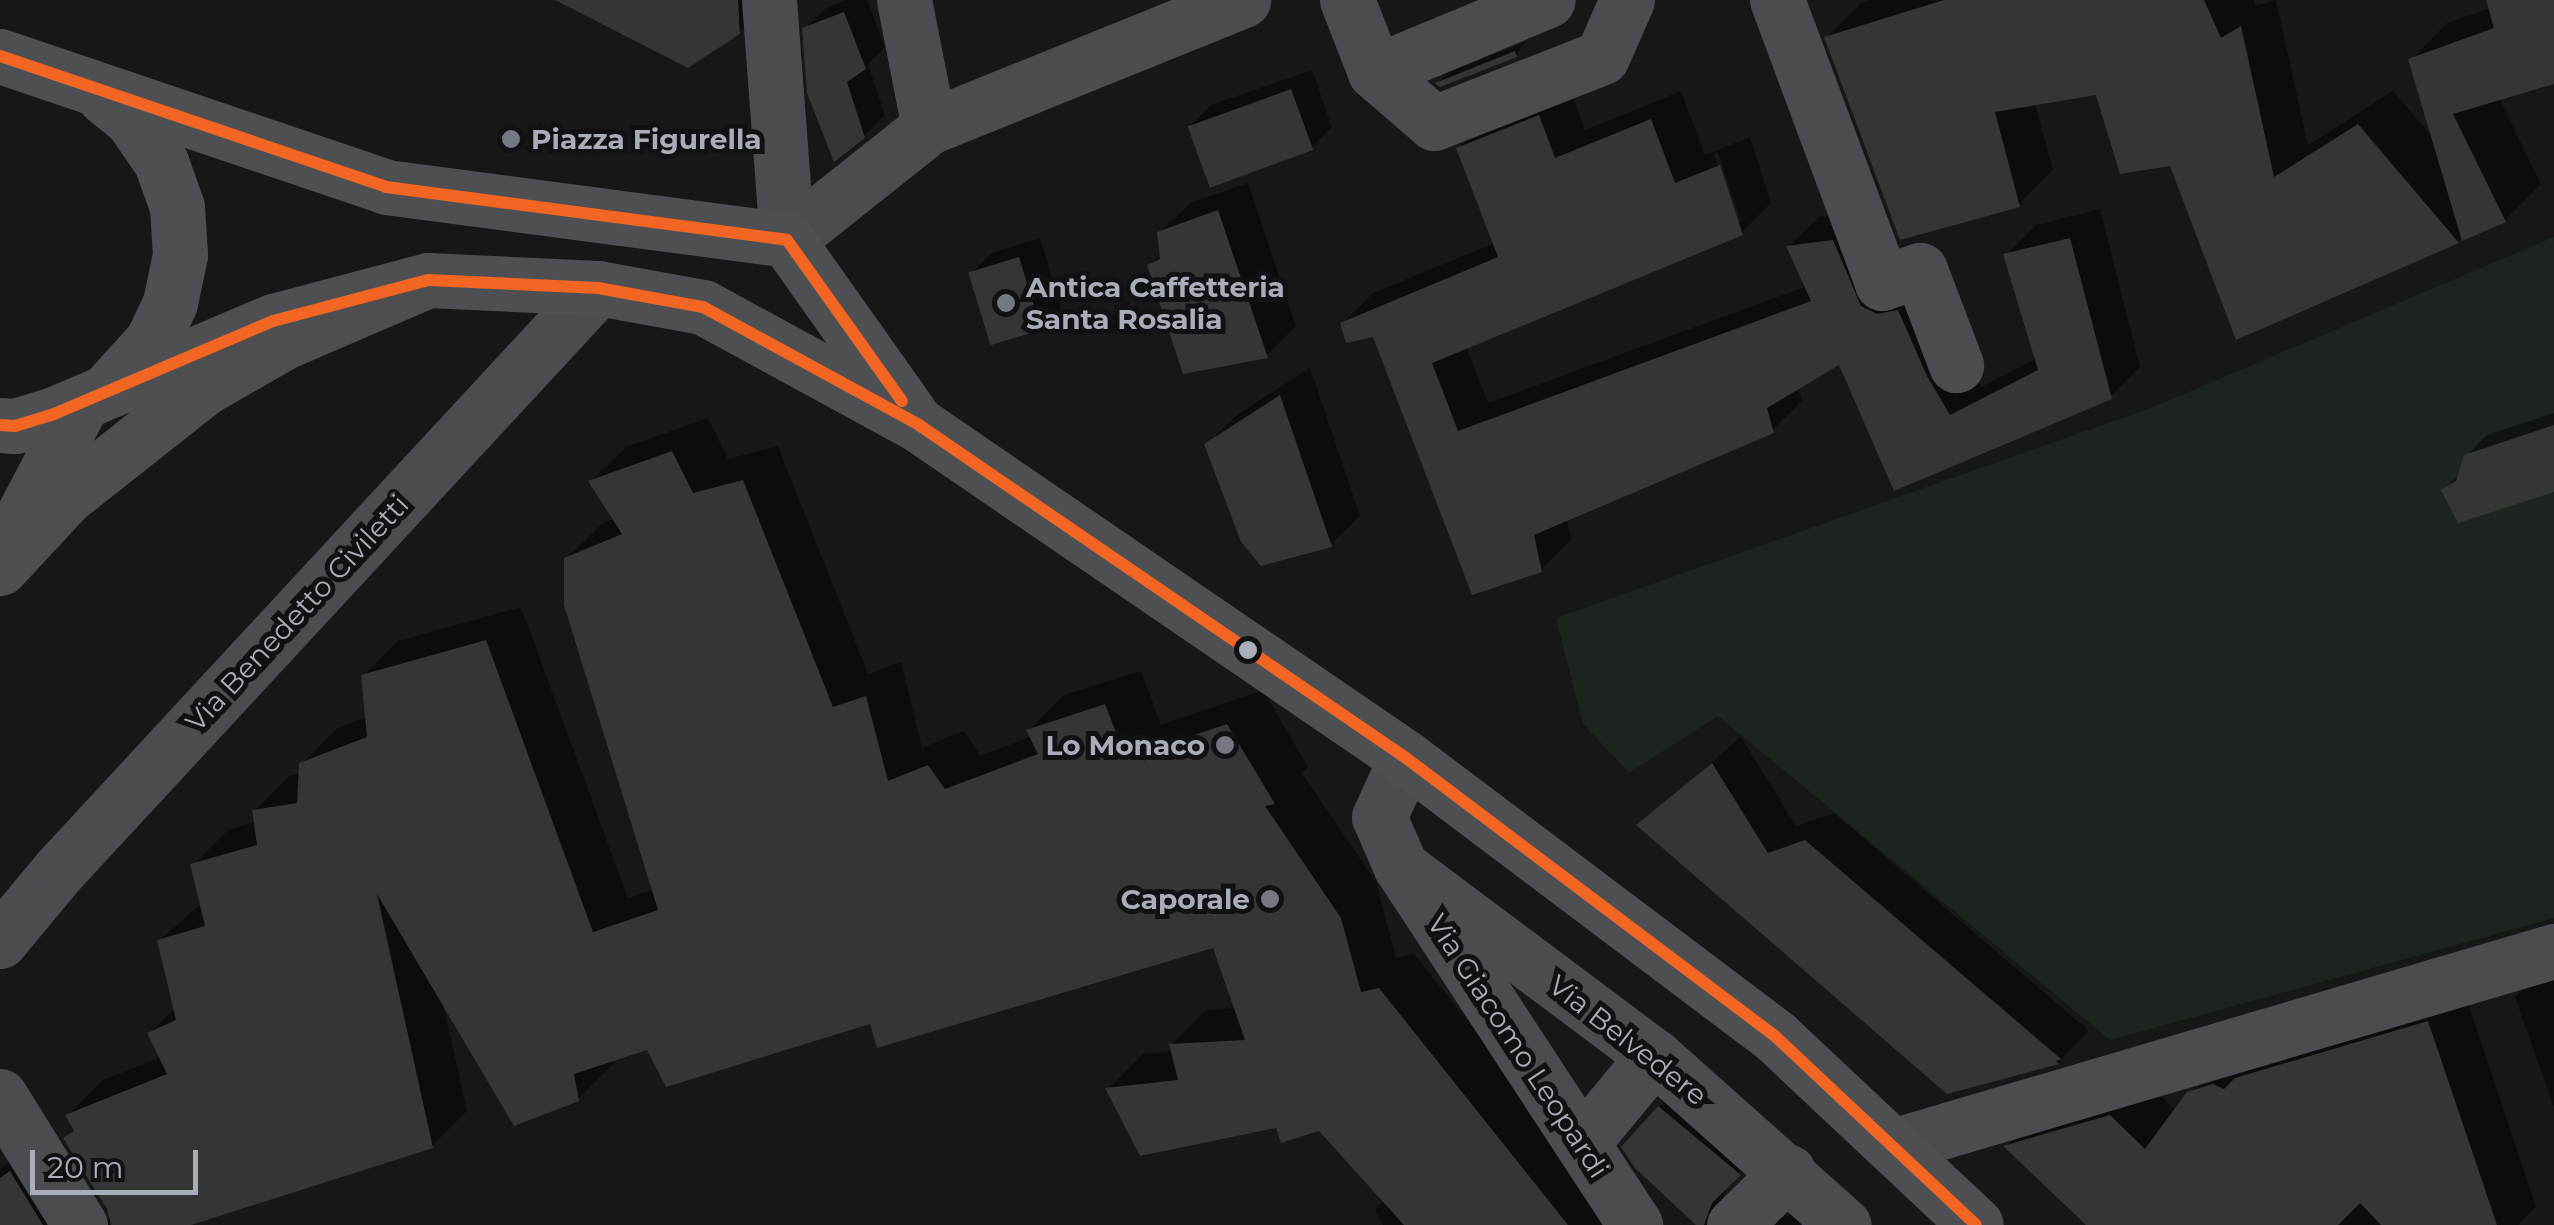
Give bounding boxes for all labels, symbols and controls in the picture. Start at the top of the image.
place label: Piazza Figurella [531,122,762,156]
marker: Piazza Figurella [500,128,522,150]
place label: Antica Caffetteria Santa Rosalia [1026,270,1285,336]
marker: Antica Caffetteria Santa Rosalia [995,292,1017,314]
street label: Via Benedetto Civiletti [179,488,415,738]
unlabelled marker [1238,640,1258,660]
place label: Lo Monaco [1045,728,1205,762]
marker: Lo Monaco [1214,734,1236,756]
place label: Caporale [1121,882,1250,916]
marker: Caporale [1259,888,1281,910]
street label: Via Giacomo Leopardi [1420,908,1616,1184]
street label: Via Belvedere [1542,968,1714,1112]
scale bar [35,1130,202,1192]
text: 20 m [47,1149,124,1186]

